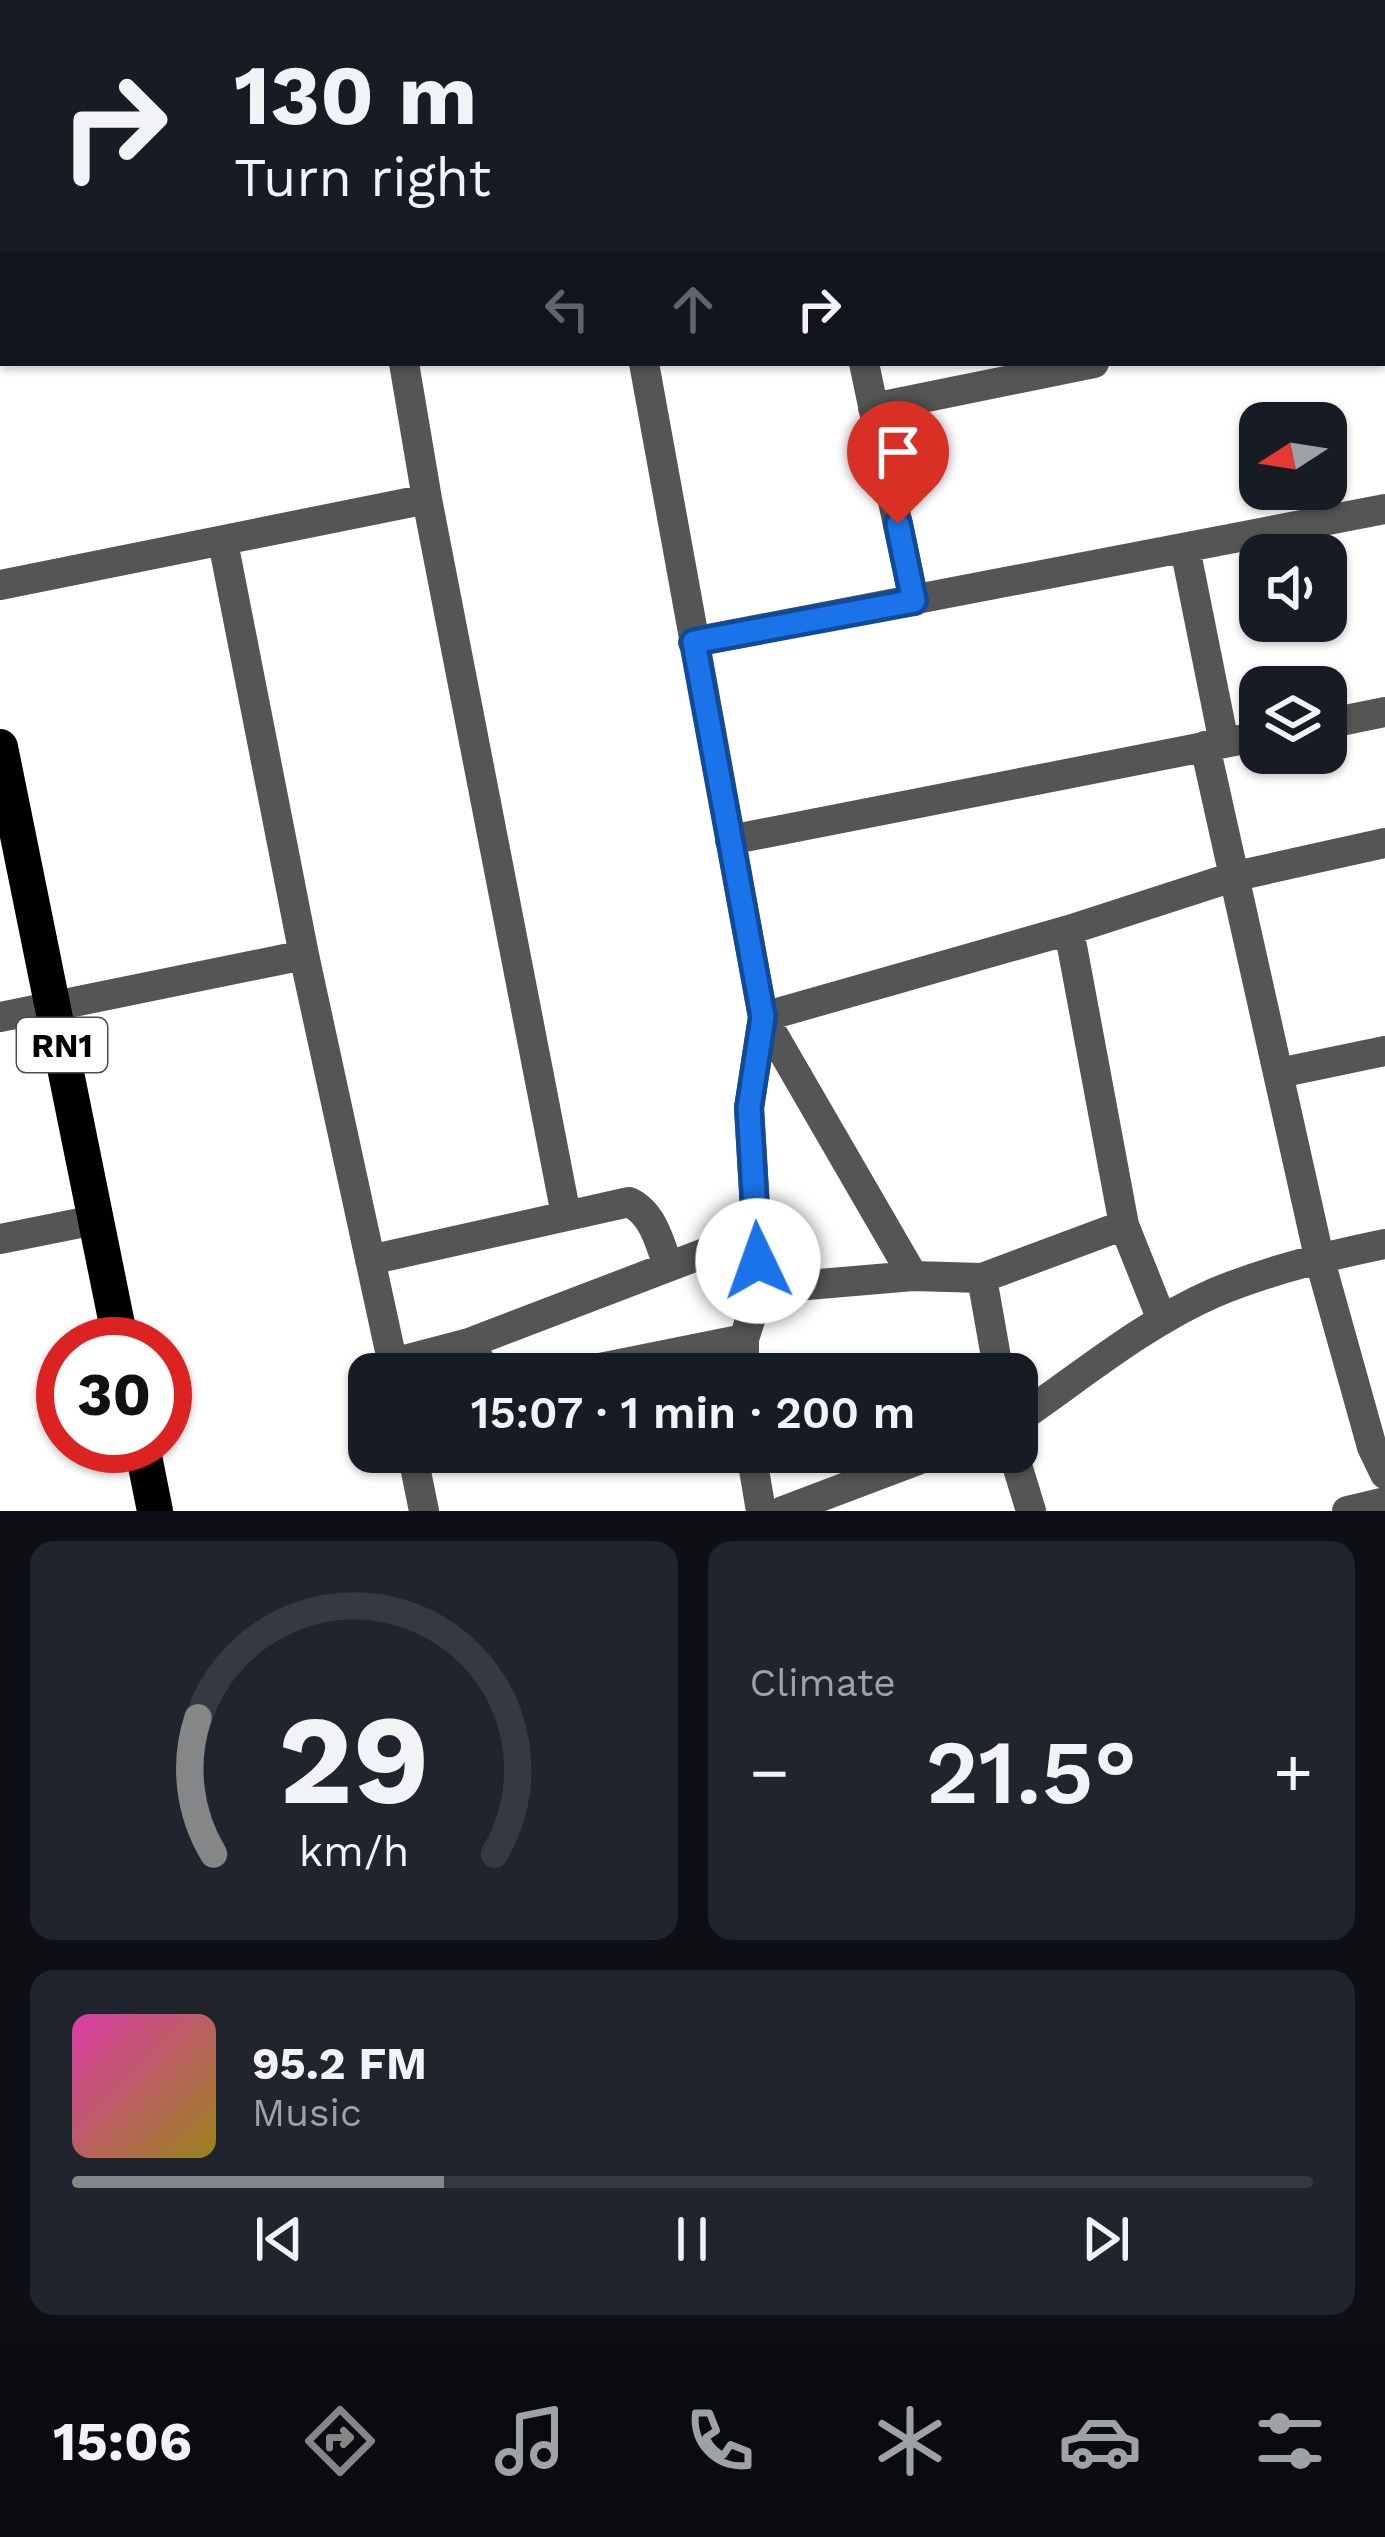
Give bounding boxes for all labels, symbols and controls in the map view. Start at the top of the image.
text: 130 m [234,46,477,144]
icon: right [36,48,192,204]
text: Turn right [234,146,491,209]
icon: left [534,276,600,342]
icon: ahead [660,276,726,342]
icon: right [786,276,852,342]
pin [847,401,949,524]
north arrow [1239,402,1347,510]
map controls [1239,402,1347,774]
icon: arrive [865,419,931,485]
button: sound [1239,534,1347,642]
button: layers [1239,666,1347,774]
road number: RN1 [17,1018,107,1072]
position arrow [695,1198,821,1324]
speed limit sign: 30 [36,1317,192,1473]
text: 15:07 · 1 min · 200 m [471,1386,915,1439]
text: Climate [750,1660,896,1705]
text: 29 [278,1687,429,1833]
text: 21.5° [925,1719,1137,1825]
text: − [750,1734,789,1811]
text: + [1273,1734,1313,1811]
text: km/h [298,1825,409,1875]
text: 95.2 FM [252,2037,427,2090]
text: Music [252,2090,362,2135]
icon: previous [246,2206,312,2272]
icon: pause [659,2206,725,2272]
icon: next [1073,2206,1139,2272]
icon: directions [298,2399,382,2483]
icon: music [488,2399,572,2483]
icon: phone [678,2399,762,2483]
icon: climate [868,2399,952,2483]
icon: car [1058,2399,1142,2483]
icon: filters [1248,2399,1332,2483]
text: 15:06 [53,2410,192,2473]

